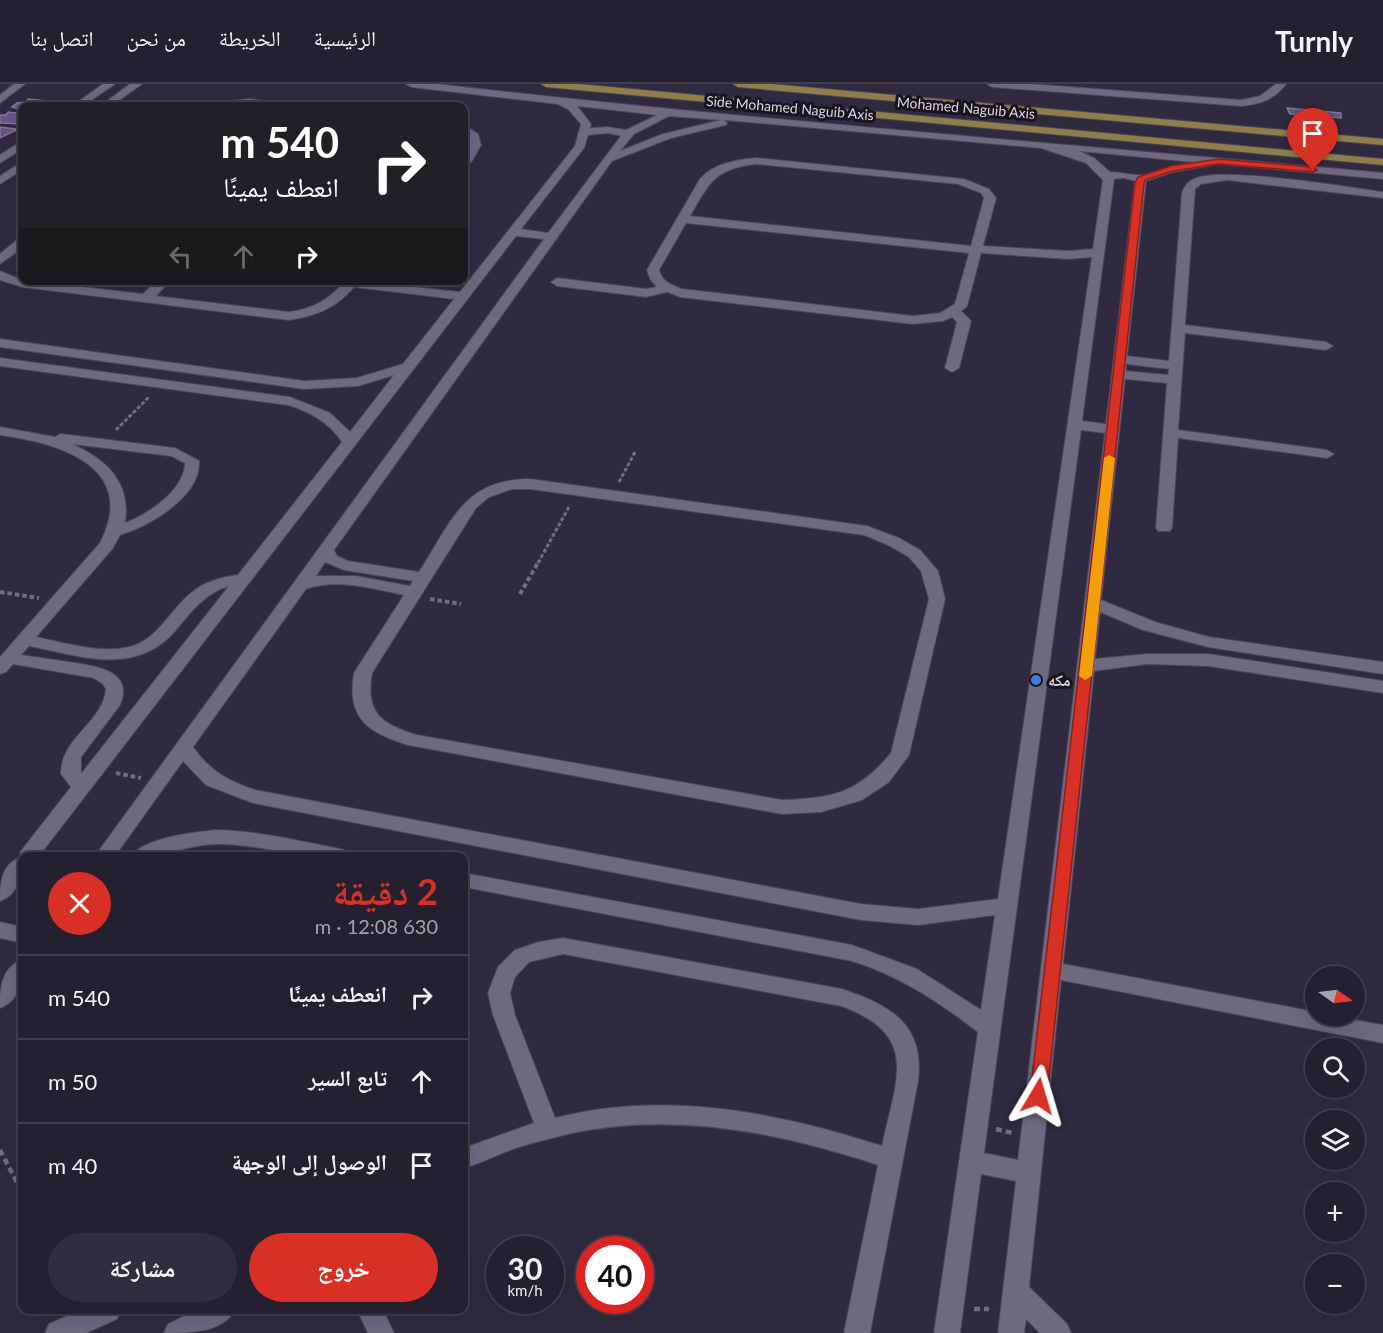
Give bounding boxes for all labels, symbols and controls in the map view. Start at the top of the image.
text: Turnly [1275,24,1353,58]
text: اتصل بنا [30,25,94,50]
text: من نحن [127,25,186,50]
text: الخريطة [219,25,281,50]
text: الرئيسية [314,25,376,50]
street label: Side Mohamed Naguib Axis [705,92,875,123]
street label: Mohamed Naguib Axis [896,93,1036,122]
pin [1287,108,1338,170]
text: 540 m [221,117,339,167]
icon: arrive [1296,117,1329,150]
icon: right [360,126,438,204]
text: انعطف يمينًا [223,170,339,203]
icon: left [164,240,197,273]
icon: ahead [227,240,260,273]
icon: right [290,240,323,273]
place label: مكه [1048,670,1071,689]
marker: مكه [1029,673,1043,687]
text: 2 دقيقة [333,869,438,913]
button: close [48,872,111,935]
text: 630 m · 12:08 [315,914,438,938]
north arrow [1305,966,1365,1026]
map controls [1305,966,1365,1314]
text: انعطف يمينًا [288,980,387,1007]
icon: right [405,981,438,1014]
text: 540 m [48,984,110,1011]
button: search [1305,1038,1365,1098]
text: تابع السير [308,1064,387,1091]
position arrow [1006,1064,1070,1128]
icon: ahead [405,1065,438,1098]
text: 50 m [48,1068,97,1095]
button: layers [1305,1110,1365,1170]
text: الوصول إلى الوجهة [232,1148,387,1175]
icon: arrive [405,1149,438,1182]
text: 40 m [48,1152,97,1179]
button: + [1305,1182,1365,1242]
button: مشاركة [48,1233,237,1302]
button: خروج [249,1233,438,1302]
speed limit sign: 40 [576,1236,654,1314]
text: 30 [508,1250,542,1286]
button: − [1305,1254,1365,1314]
text: km/h [507,1281,543,1299]

